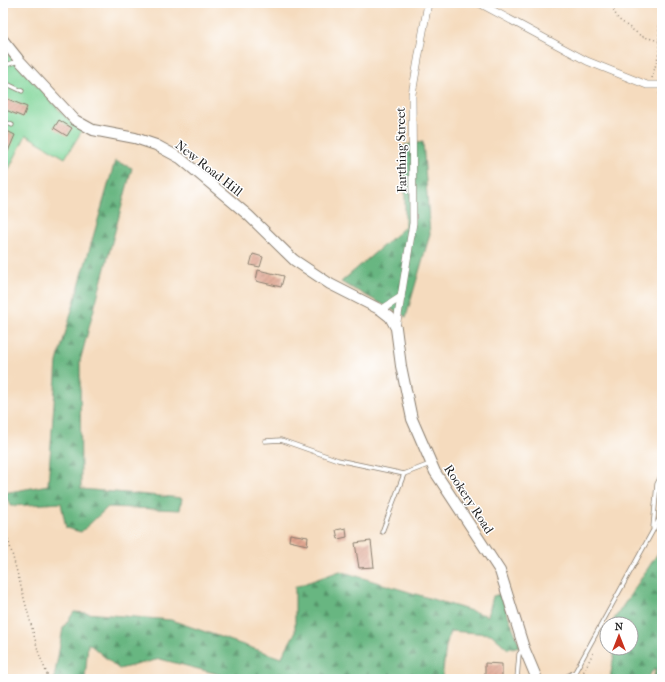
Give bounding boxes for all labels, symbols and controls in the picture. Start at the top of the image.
street label: Farthing Street [393,107,409,193]
street label: New Road Hill [172,137,246,199]
street label: Rookery Road [441,462,497,537]
north arrow [599,616,639,656]
text: N [615,620,624,633]

